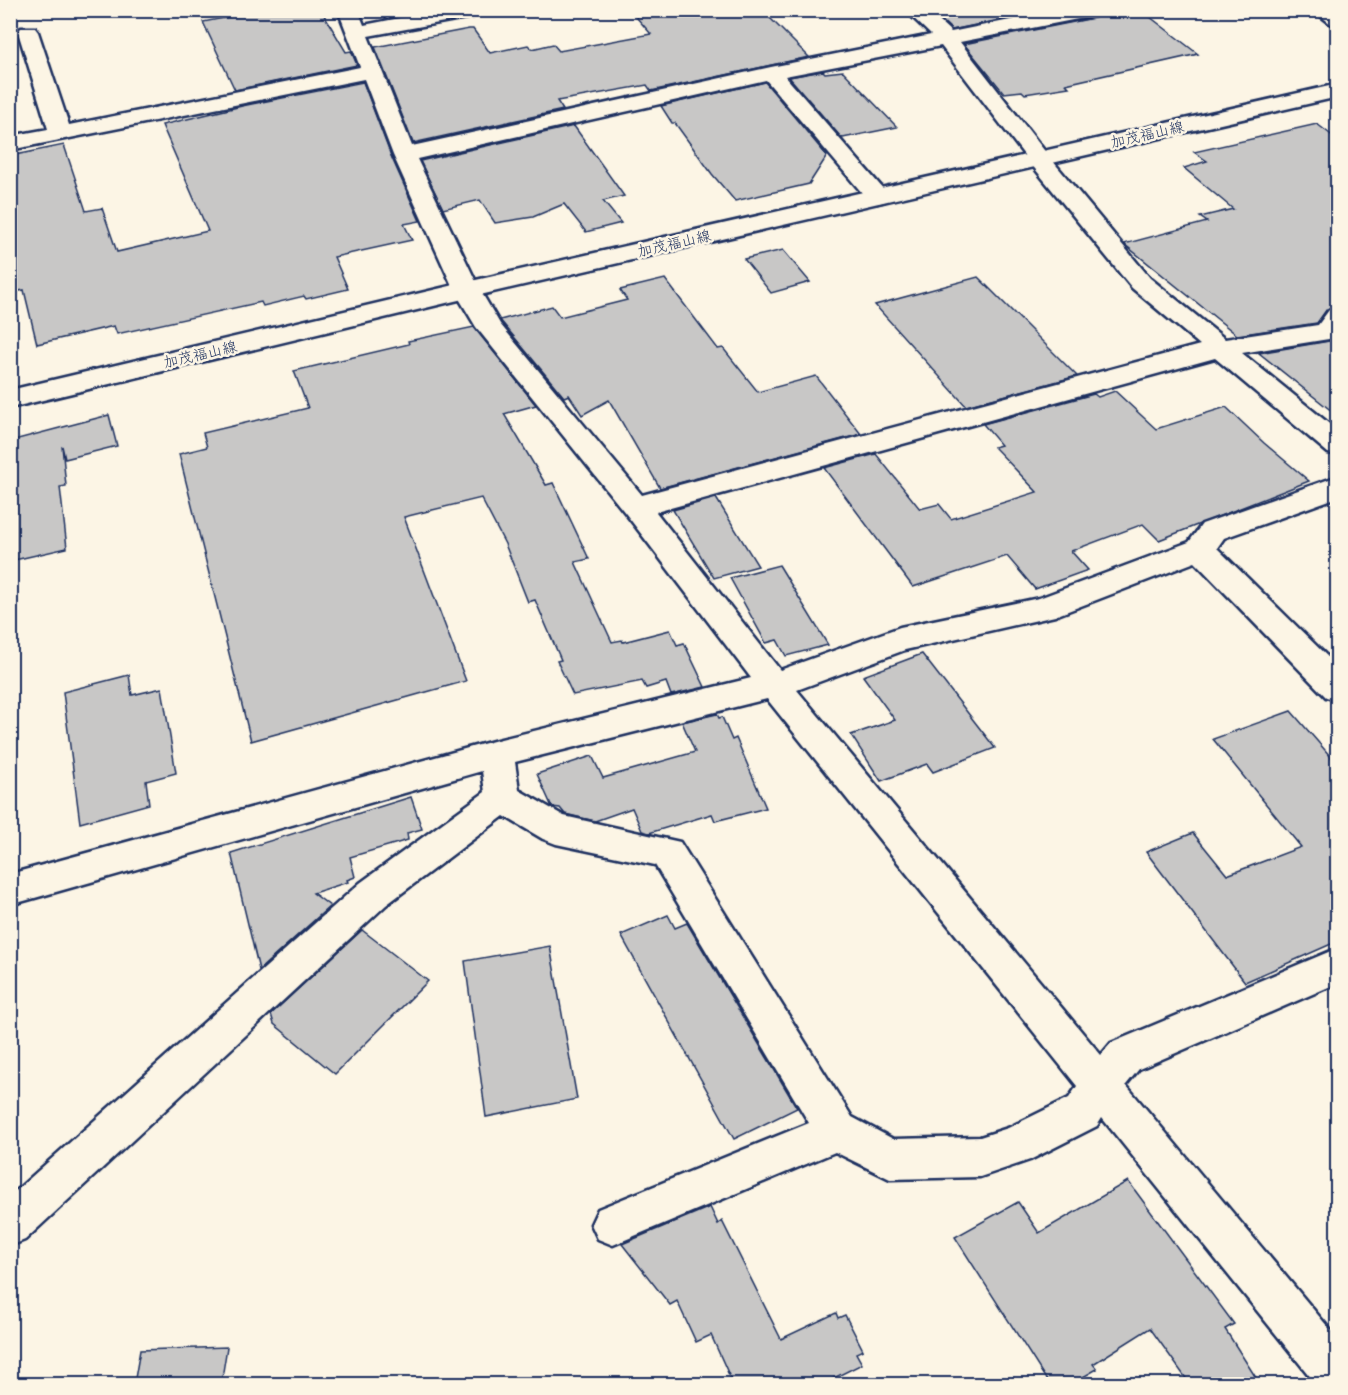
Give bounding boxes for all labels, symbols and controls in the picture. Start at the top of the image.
street label: 加茂福山線 [1108,115,1186,153]
street label: 加茂福山線 [635,224,713,262]
street label: 加茂福山線 [161,335,239,373]

